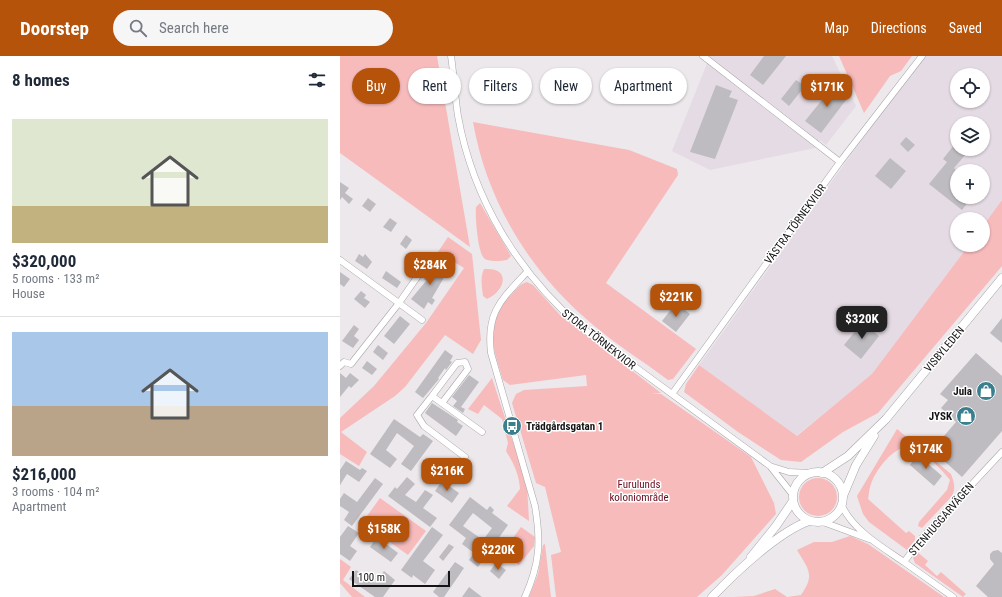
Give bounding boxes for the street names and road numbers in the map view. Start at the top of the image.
street label: VÄSTRA TÖRNEKVIOR [762,182,829,267]
street label: STORA TÖRNEKVIOR [559,307,638,372]
street label: VISBYLEDEN [922,324,967,375]
street label: STENHUGGARVÄGEN [906,480,977,559]

